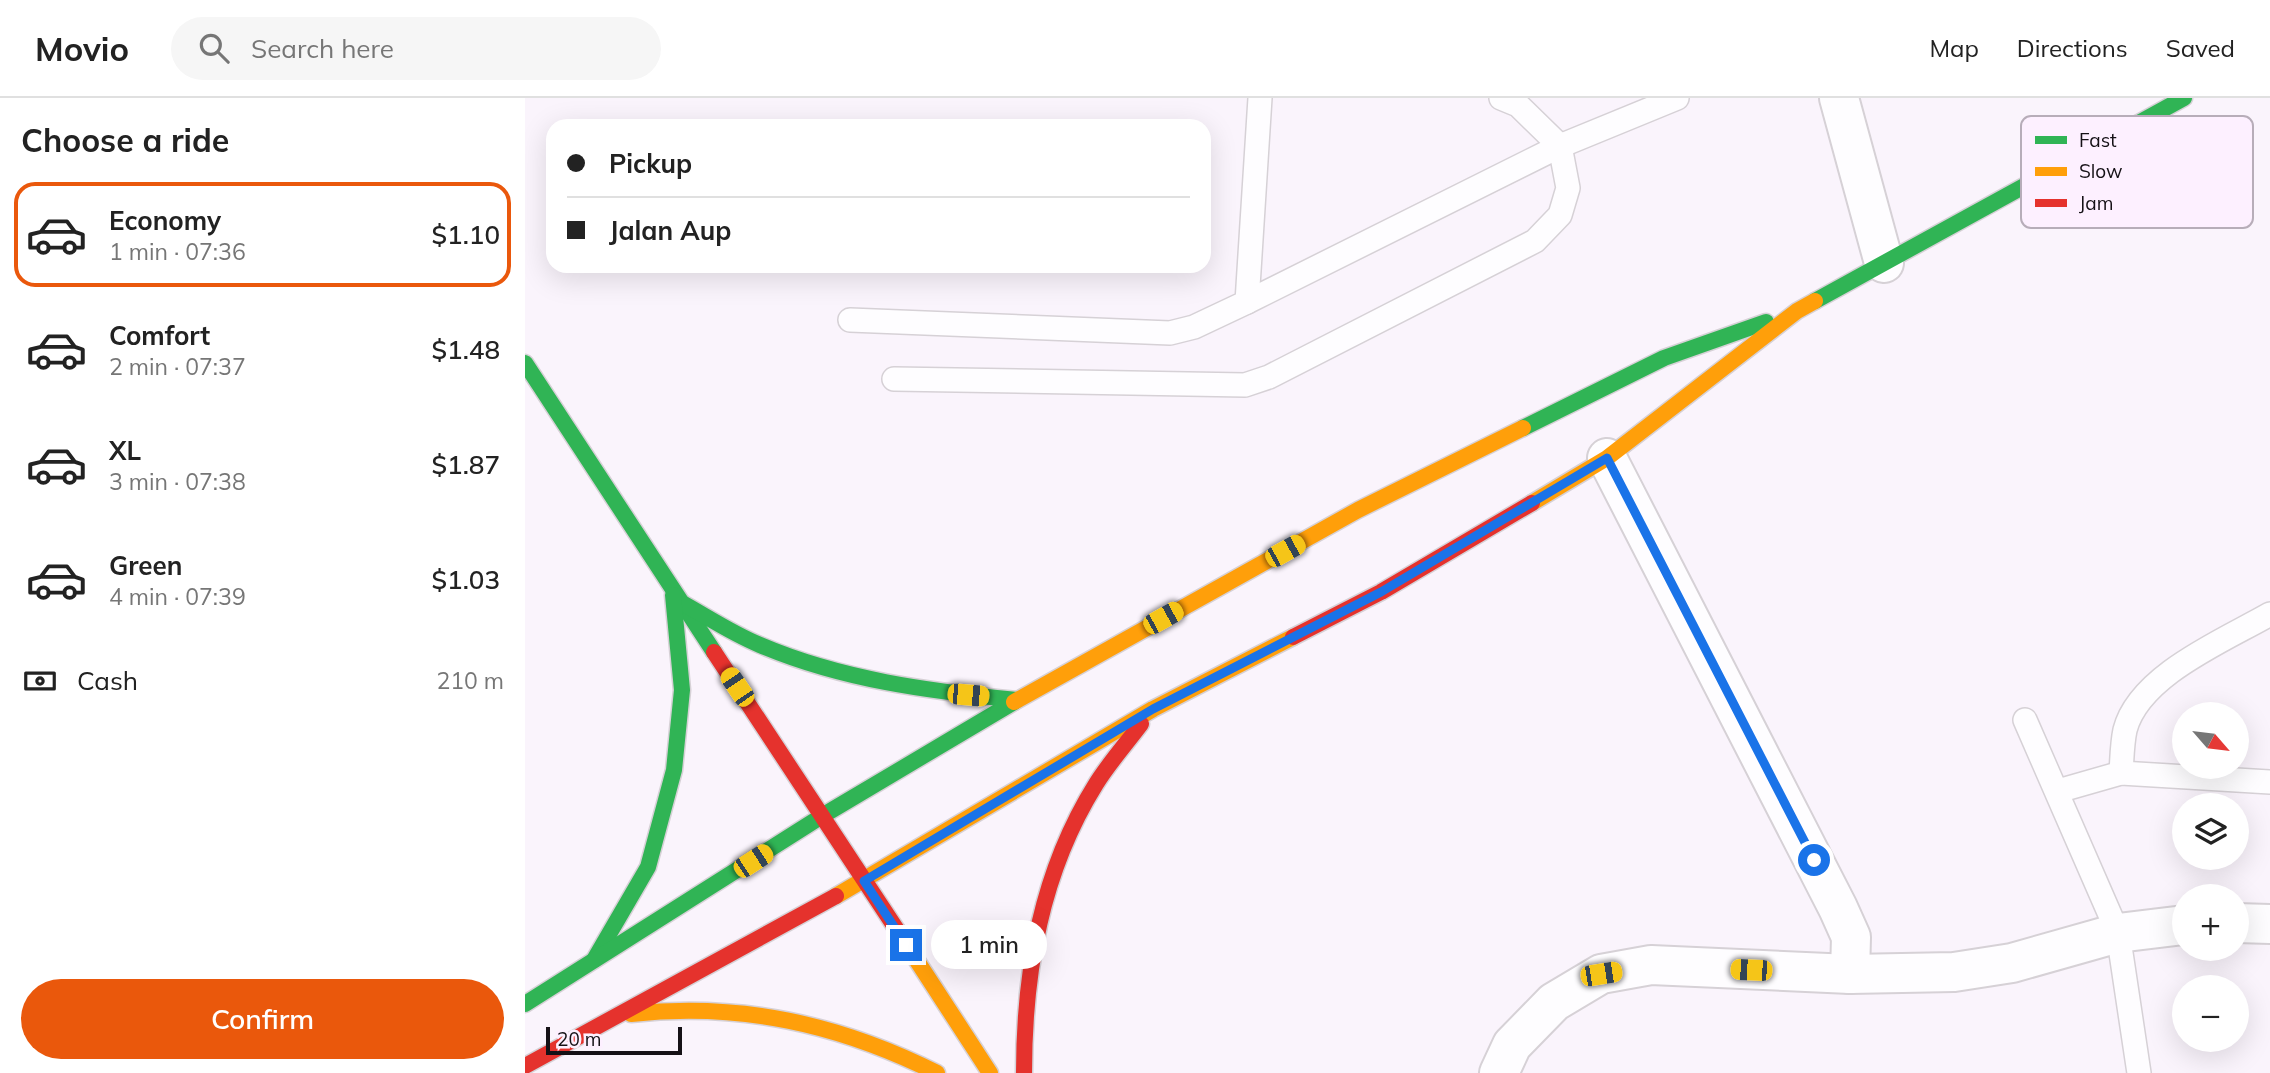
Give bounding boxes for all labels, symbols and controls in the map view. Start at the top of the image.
search box [171,17,661,80]
text: Movio [35,28,129,69]
icon: search [195,29,233,67]
text: Search here [251,32,394,65]
text: Map [1929,33,1979,63]
text: Directions [2017,33,2128,63]
text: Saved [2166,33,2235,63]
legend [2021,116,2253,228]
text: Choose a ride [21,120,229,160]
text: Fast [2079,128,2117,152]
text: Pickup [609,147,692,180]
text: Slow [2079,159,2123,183]
text: Jam [2079,191,2113,215]
icon: car [25,203,88,266]
text: Economy [109,204,221,237]
text: Jalan Aup [609,214,731,247]
text: $1.10 [431,218,500,251]
text: 1 min · 07:36 [109,237,246,266]
icon: car [25,318,88,381]
text: Comfort [109,319,210,352]
text: $1.48 [431,333,500,366]
text: 2 min · 07:37 [109,352,246,381]
icon: car [25,433,88,496]
text: XL [109,434,141,467]
text: $1.87 [431,448,500,481]
text: 3 min · 07:38 [109,467,246,496]
car [1262,532,1309,570]
icon: car [25,548,88,611]
text: Green [109,549,182,582]
text: $1.03 [431,563,500,596]
text: 4 min · 07:39 [109,582,246,611]
car [1140,599,1187,637]
icon: cash [21,662,59,700]
text: Cash [77,664,138,697]
car [717,664,758,710]
text: 210 m [436,666,504,695]
car [947,683,990,707]
north arrow [2172,702,2249,779]
map controls [2172,702,2249,1052]
button: layers [2172,793,2249,870]
car [730,841,777,881]
route start [1798,844,1830,876]
button: + [2172,884,2249,961]
callout: 1 min [931,920,1046,970]
route end [890,929,922,961]
text: 1 min [959,930,1019,959]
car [1730,959,1773,981]
car [1579,960,1624,988]
button: − [2172,975,2249,1052]
button: Confirm [21,979,504,1059]
scale bar [546,1024,683,1056]
text: 20 m [557,1027,601,1051]

